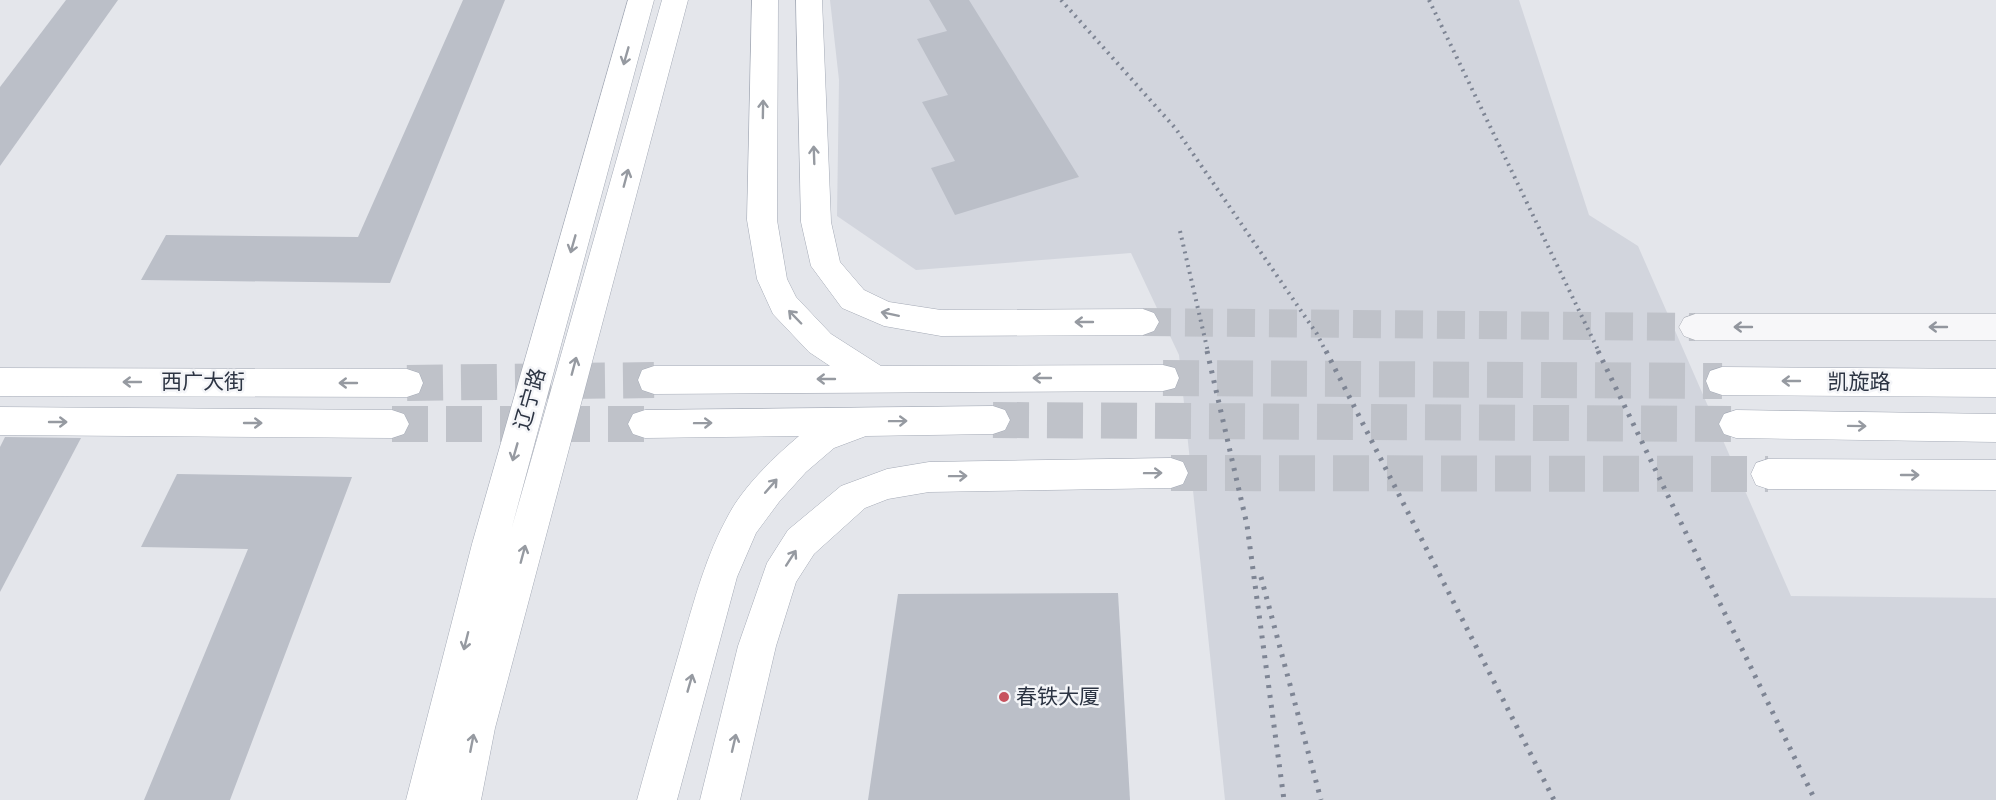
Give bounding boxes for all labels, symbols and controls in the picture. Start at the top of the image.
one-way arrow [619,46,631,65]
one-way arrow [757,100,769,120]
one-way arrow [808,146,820,166]
one-way arrow [621,169,632,188]
one-way arrow [567,234,579,253]
one-way arrow [881,308,900,319]
one-way arrow [788,310,803,325]
one-way arrow [1075,317,1095,328]
one-way arrow [1733,321,1753,333]
one-way arrow [1928,321,1948,333]
one-way arrow [569,357,580,376]
street label: 辽宁路 [509,365,551,433]
street label: 西广大街 [161,369,245,395]
street label: 凯旋路 [1828,369,1891,395]
one-way arrow [1032,372,1052,384]
one-way arrow [816,373,836,385]
one-way arrow [1781,375,1801,387]
one-way arrow [123,376,143,388]
one-way arrow [339,377,359,389]
one-way arrow [888,415,908,427]
one-way arrow [48,416,68,428]
one-way arrow [243,417,263,429]
one-way arrow [693,418,713,429]
one-way arrow [1847,420,1867,432]
one-way arrow [509,442,521,461]
one-way arrow [1142,468,1162,479]
one-way arrow [1900,469,1920,481]
one-way arrow [947,471,967,482]
one-way arrow [764,479,778,494]
one-way arrow [517,545,529,564]
one-way arrow [786,550,798,567]
one-way arrow [459,631,471,650]
one-way arrow [684,674,696,693]
place label: 春铁大厦 [1016,684,1100,710]
marker: 春铁大厦 [997,690,1011,704]
one-way arrow [467,733,478,753]
one-way arrow [728,734,740,753]

